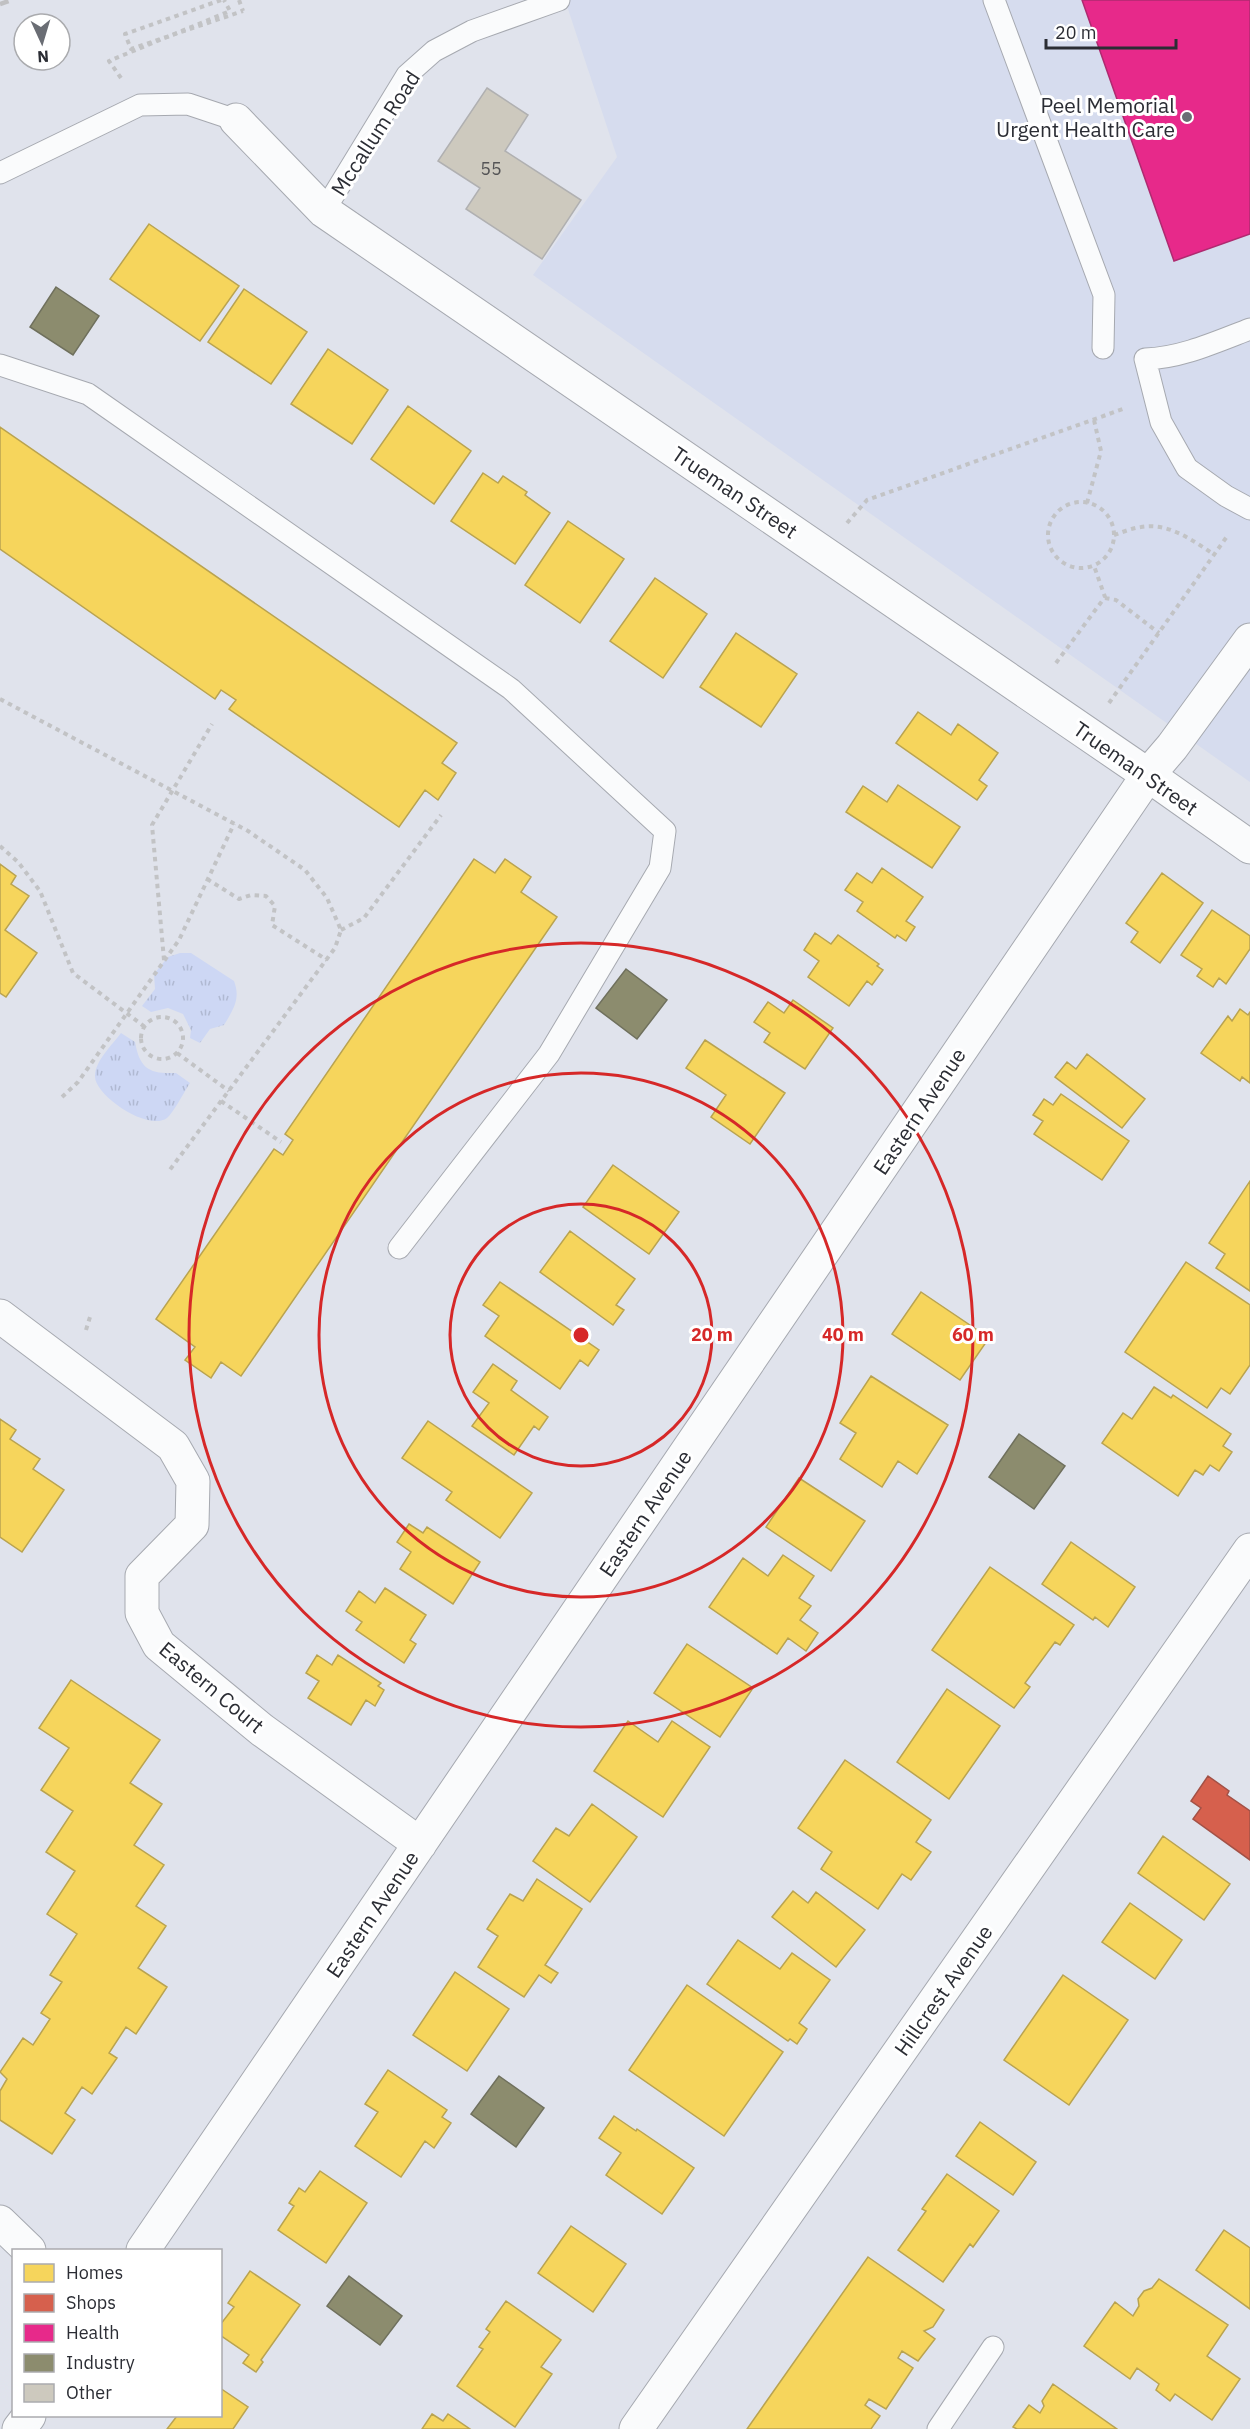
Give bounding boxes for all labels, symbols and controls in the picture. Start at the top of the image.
north arrow [12,12,72,72]
scale bar [1046,12,1176,50]
text: 20 m [1055,21,1097,44]
text: N [37,47,50,67]
street label: Mccallum Road [324,65,426,201]
place label: Peel Memorial Urgent Health Care [996,91,1175,143]
marker: Peel Memorial Urgent Health Care [1180,110,1194,124]
house number: 55 [480,157,502,180]
street label: Trueman Street [667,439,803,545]
street label: Trueman Street [1068,715,1204,821]
street label: Eastern Avenue [866,1042,972,1180]
text: 20 m [691,1323,733,1346]
text: 40 m [822,1323,864,1346]
text: 60 m [952,1323,994,1346]
centre of rings [571,1325,591,1345]
street label: Eastern Avenue [592,1444,698,1582]
street label: Eastern Court [154,1635,270,1739]
street label: Eastern Avenue [319,1845,425,1983]
street label: Hillcrest Avenue [887,1919,999,2061]
legend [12,2249,222,2417]
text: Homes [66,2261,123,2284]
text: Shops [66,2291,116,2314]
text: Health [66,2321,120,2344]
text: Industry [66,2351,135,2374]
text: Other [66,2381,112,2404]

